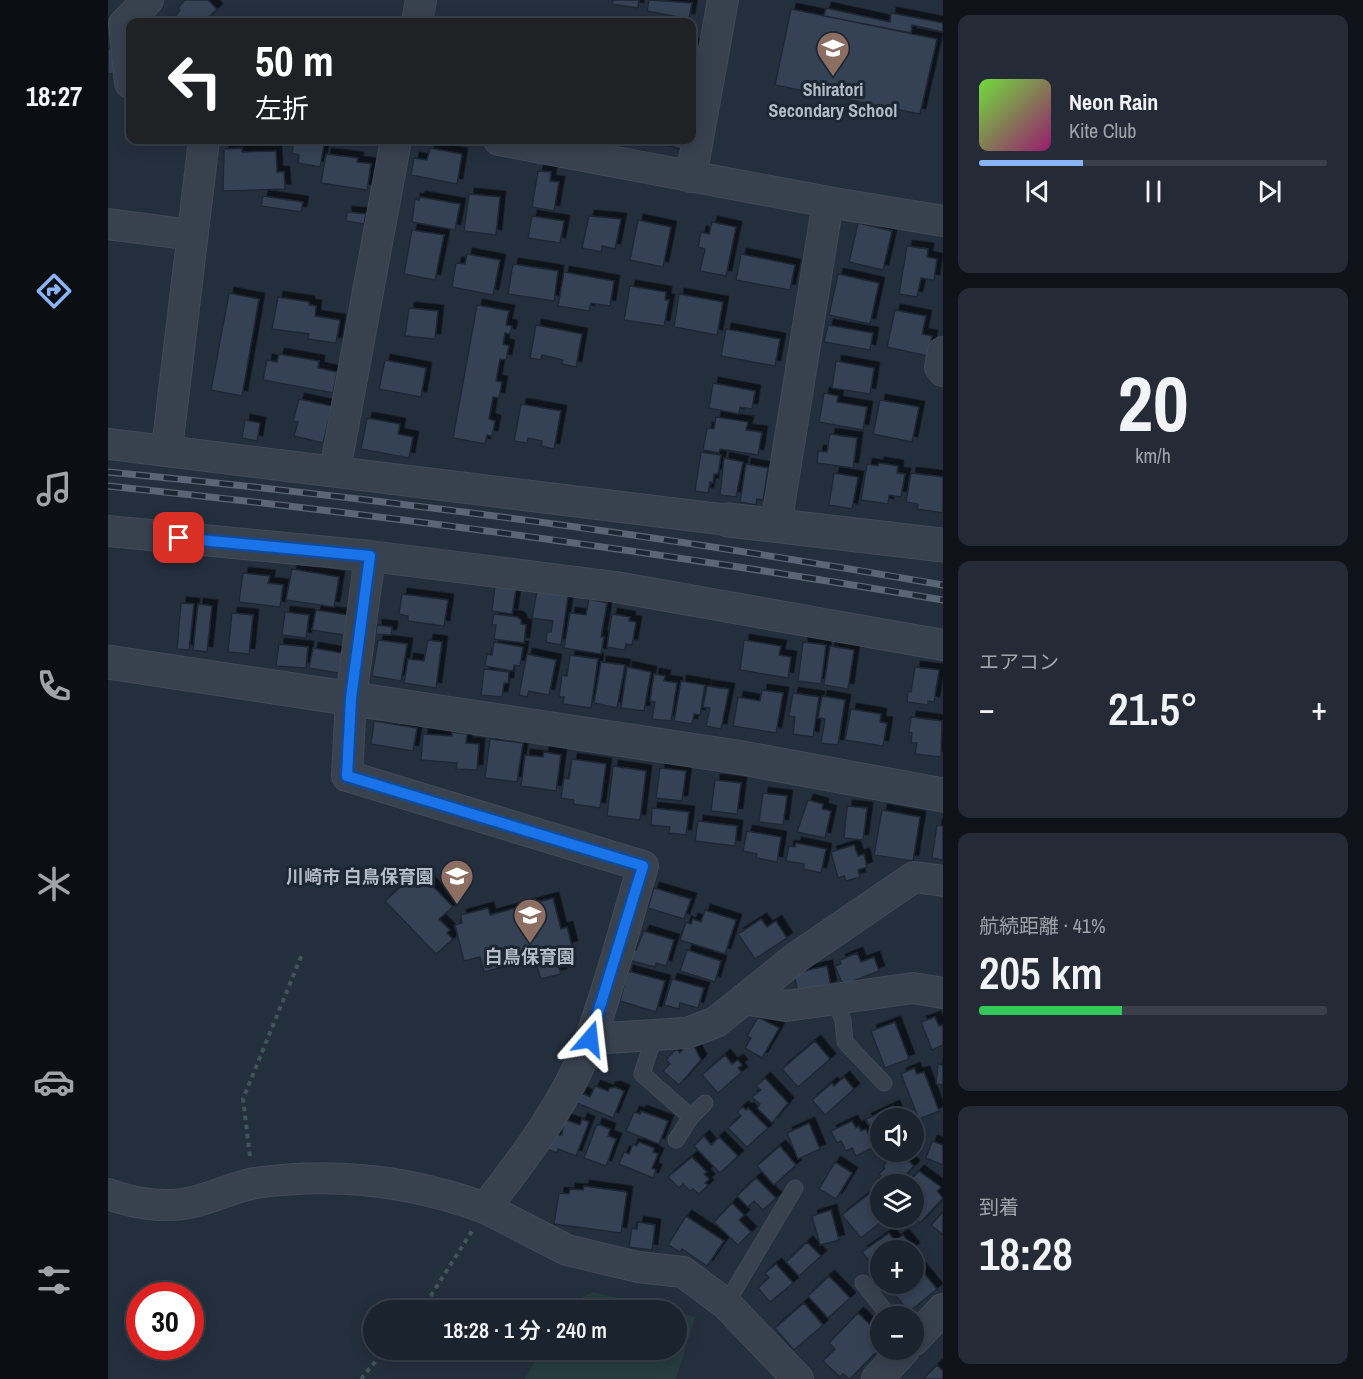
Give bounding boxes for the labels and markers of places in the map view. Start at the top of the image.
school or university icon: Shiratori Secondary School [815,30,851,77]
place label: Shiratori Secondary School [769,77,897,123]
pin [153,512,204,563]
school or university icon: 川崎市 白鳥保育園 [439,858,475,905]
place label: 川崎市 白鳥保育園 [286,864,434,889]
school or university icon: 白鳥保育園 [512,897,548,944]
place label: 白鳥保育園 [485,944,575,969]

